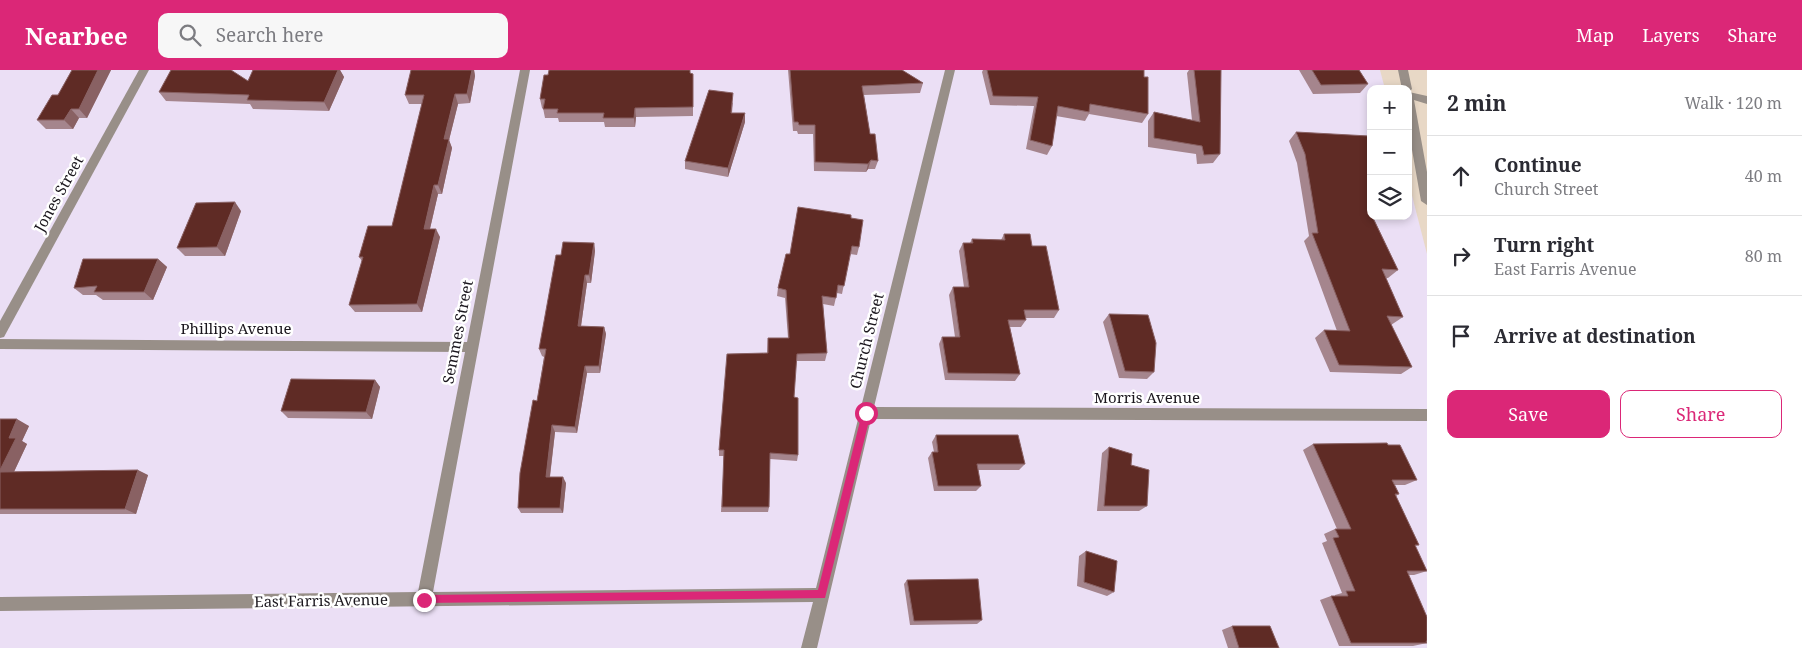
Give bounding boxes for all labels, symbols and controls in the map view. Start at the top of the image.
search box [158,13,508,58]
text: Nearbee [25,19,128,52]
icon: search [176,21,204,49]
text: Search here [216,22,323,48]
text: Map [1576,23,1614,47]
text: Layers [1642,23,1700,47]
text: Share [1728,23,1777,47]
map controls [1367,85,1412,220]
button: + [1367,85,1412,130]
text: 2 min [1447,89,1506,117]
text: Walk · 120 m [1685,92,1782,114]
button: − [1367,130,1412,175]
street label: Jones Street [28,152,87,236]
text: Continue [1494,152,1582,178]
icon: ahead [1447,162,1475,190]
text: 40 m [1745,165,1782,187]
button: layers [1367,175,1412,220]
text: Church Street [1494,178,1599,200]
text: Turn right [1494,232,1594,258]
icon: right [1447,242,1475,270]
text: 80 m [1745,245,1782,267]
text: East Farris Avenue [1494,258,1637,280]
street label: Semmes Street [437,278,477,385]
street label: Church Street [844,291,888,391]
street label: Phillips Avenue [181,318,291,338]
icon: arrive [1447,322,1475,350]
text: Arrive at destination [1494,323,1696,349]
street label: Morris Avenue [1094,387,1200,407]
button: Save [1447,390,1610,438]
button: Share [1620,390,1782,438]
route start [855,402,878,425]
street label: East Farris Avenue [254,589,388,611]
route end [413,589,436,612]

